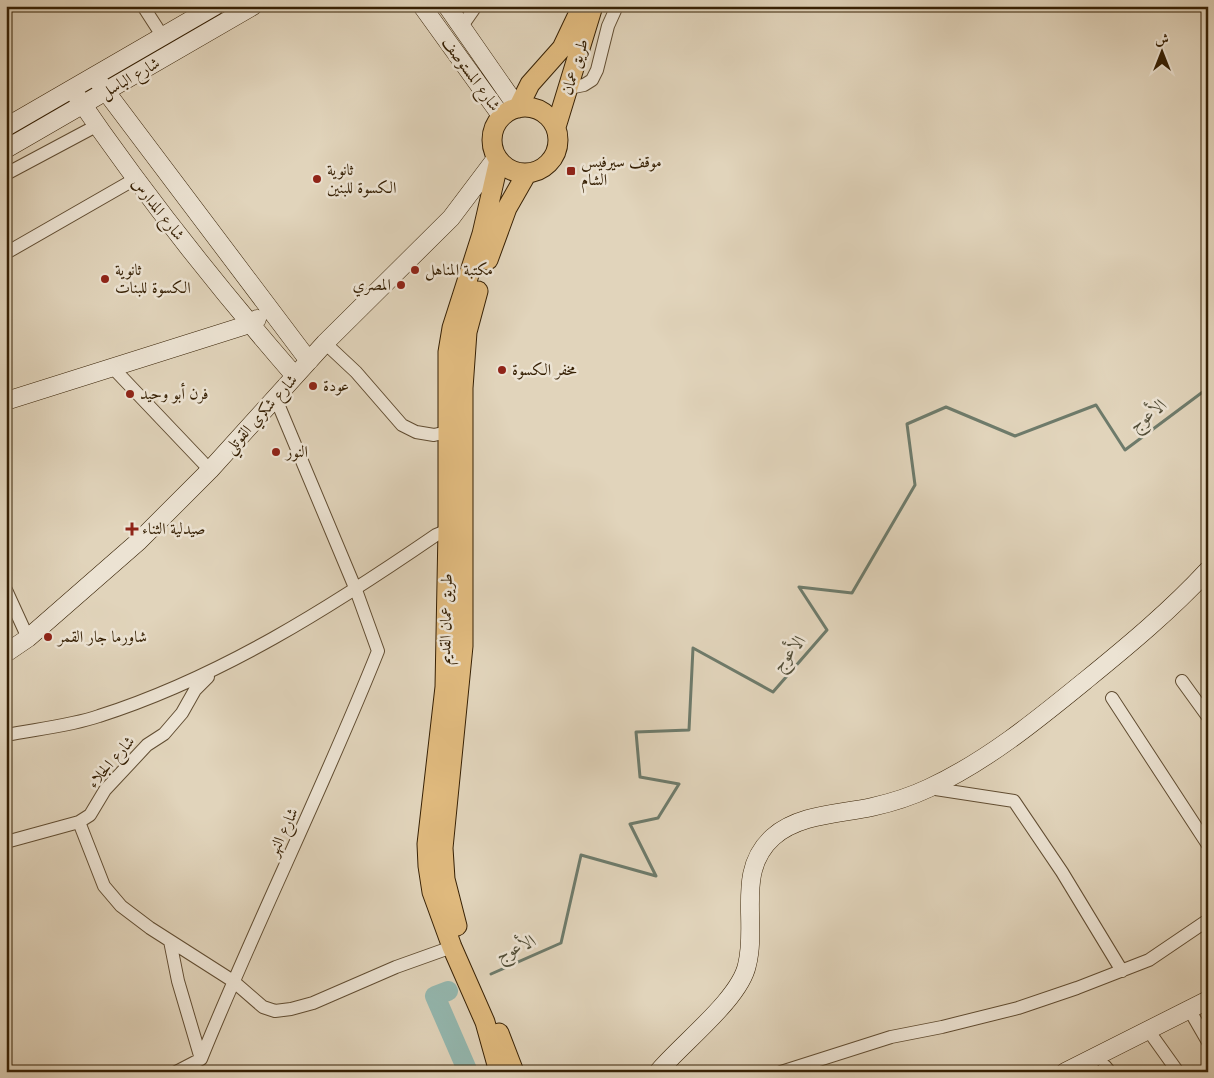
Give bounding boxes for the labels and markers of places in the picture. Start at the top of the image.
place label: موقف سيرفيس الشام [581,151,662,194]
place label: ثانوية الكسوة للبنين [327,159,396,199]
marker: موقف سيرفيس الشام [565,165,577,177]
marker: ثانوية الكسوة للبنين [311,173,323,185]
place label: ثانوية الكسوة للبنات [115,259,191,299]
place label: مكتبة المناهل [425,259,493,281]
marker: مكتبة المناهل [409,264,421,276]
marker: ثانوية الكسوة للبنات [99,273,111,285]
place label: المصري [353,274,391,297]
marker: المصري [395,279,407,291]
place label: مخفر الكسوة [512,359,577,381]
marker: مخفر الكسوة [496,364,508,376]
place label: عودة [323,375,349,397]
marker: عودة [307,380,319,392]
place label: فرن أبو وحيد [140,382,209,405]
marker: فرن أبو وحيد [124,388,136,400]
place label: النور [284,441,308,463]
marker: النور [270,446,282,458]
place label: صيدلية الثناء [142,518,206,540]
marker: صيدلية الثناء [126,523,138,535]
place label: شاورما جار القمر [56,626,147,648]
marker: شاورما جار القمر [42,631,54,643]

